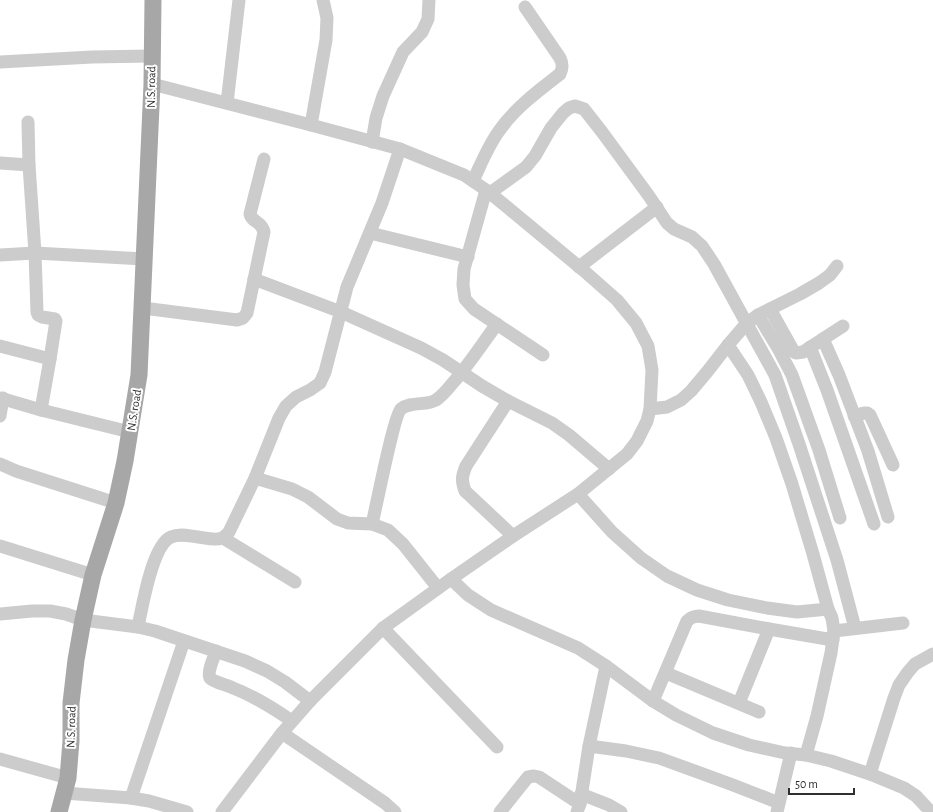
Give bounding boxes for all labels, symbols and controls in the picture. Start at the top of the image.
street label: N.S. road [145,66,157,108]
street label: N.S. road [125,388,143,432]
street label: N.S. road [64,706,78,748]
scale bar [789,770,854,796]
text: 50 m [795,778,818,790]

